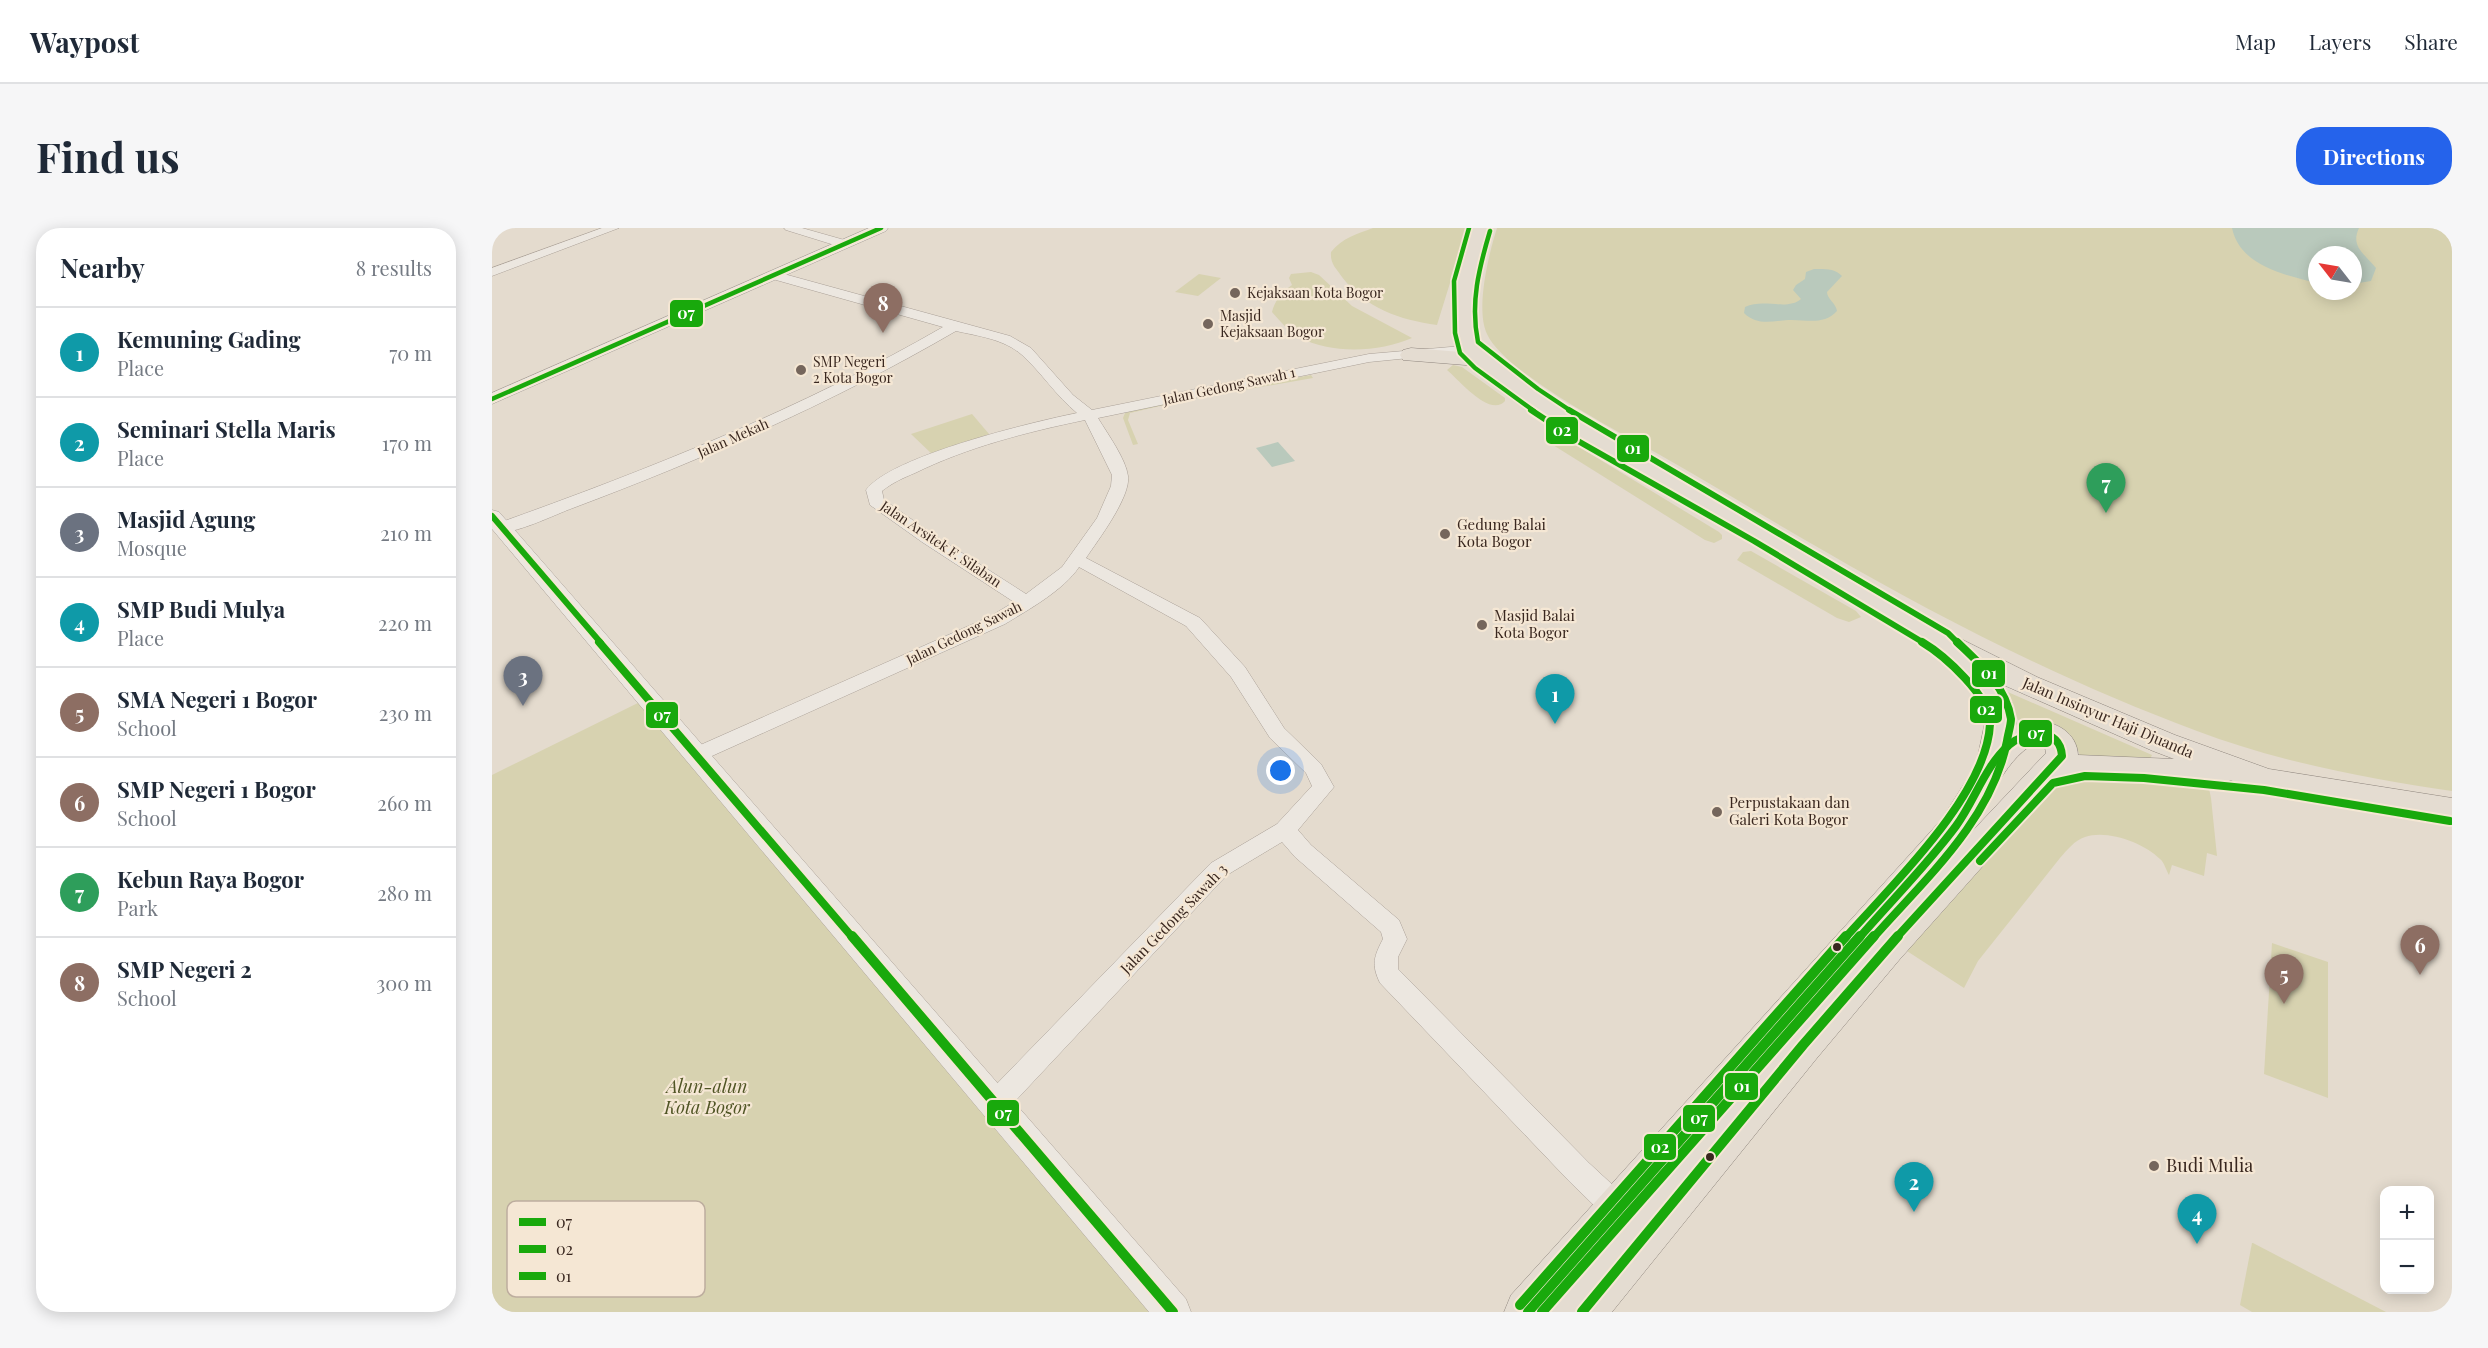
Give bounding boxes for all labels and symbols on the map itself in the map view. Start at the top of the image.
north arrow [2308,246,2362,300]
place label: Kejaksaan Kota Bogor [1247,283,1384,302]
pin: 8 [864,284,902,333]
marker: Kejaksaan Kota Bogor [1228,286,1242,300]
line badge: 07 [669,299,704,328]
text: 07 [677,302,696,323]
place label: Masjid Kejaksaan Bogor [1220,306,1325,341]
marker: Masjid Kejaksaan Bogor [1201,317,1215,331]
place label: SMP Negeri 2 Kota Bogor [813,352,894,387]
street label: Jalan Gedong Sawah 1 [1160,362,1297,409]
marker: SMP Negeri 2 Kota Bogor [794,363,808,377]
street label: Jalan Mekah [693,413,772,462]
line badge: 02 [1545,416,1579,445]
text: 02 [1553,419,1571,440]
line badge: 01 [1616,434,1650,463]
text: 01 [1625,437,1641,458]
pin: 7 [2086,464,2126,513]
street label: Jalan Arsitek F. Silaban [876,495,1006,592]
place label: Gedung Balai Kota Bogor [1457,514,1547,551]
marker: Gedung Balai Kota Bogor [1438,527,1452,541]
street label: Jalan Gedong Sawah [902,596,1025,669]
place label: Masjid Balai Kota Bogor [1494,605,1576,642]
marker: Masjid Balai Kota Bogor [1475,618,1489,632]
pin: 3 [504,656,543,706]
line badge: 01 [1971,659,2006,688]
text: 01 [1981,662,1997,683]
street label: Jalan Insinyur Haji Djuanda [2019,672,2197,762]
pin: 1 [1536,674,1574,724]
line badge: 02 [1969,695,2003,724]
text: 02 [1977,698,1995,719]
line badge: 07 [645,701,679,729]
text: 07 [653,704,672,725]
line badge: 07 [2018,719,2053,748]
text: 07 [2027,722,2046,743]
your location [1266,756,1295,785]
place label: Perpustakaan dan Galeri Kota Bogor [1729,792,1850,829]
marker: Perpustakaan dan Galeri Kota Bogor [1710,805,1724,819]
street label: Jalan Gedong Sawah 3 [1115,859,1231,978]
pin: 6 [2400,926,2440,975]
unlabelled marker [1831,941,1843,953]
pin: 5 [2264,954,2304,1004]
line badge: 01 [1724,1072,1759,1101]
park label: Alun-alun Kota Bogor [663,1074,751,1119]
text: 01 [1734,1075,1750,1096]
line badge: 07 [986,1099,1020,1127]
text: 07 [994,1102,1013,1123]
line badge: 07 [1682,1104,1716,1133]
text: 07 [1690,1107,1709,1128]
line badge: 02 [1643,1133,1677,1161]
text: 02 [1651,1136,1669,1157]
unlabelled marker [1704,1151,1716,1163]
place label: Budi Mulia [2166,1153,2253,1177]
marker: Budi Mulia [2147,1159,2161,1173]
pin: 2 [1894,1162,1934,1212]
pin: 4 [2178,1194,2216,1244]
legend [507,1201,705,1297]
text: 07 [556,1211,573,1232]
text: 02 [556,1238,573,1259]
text: 01 [556,1265,572,1286]

